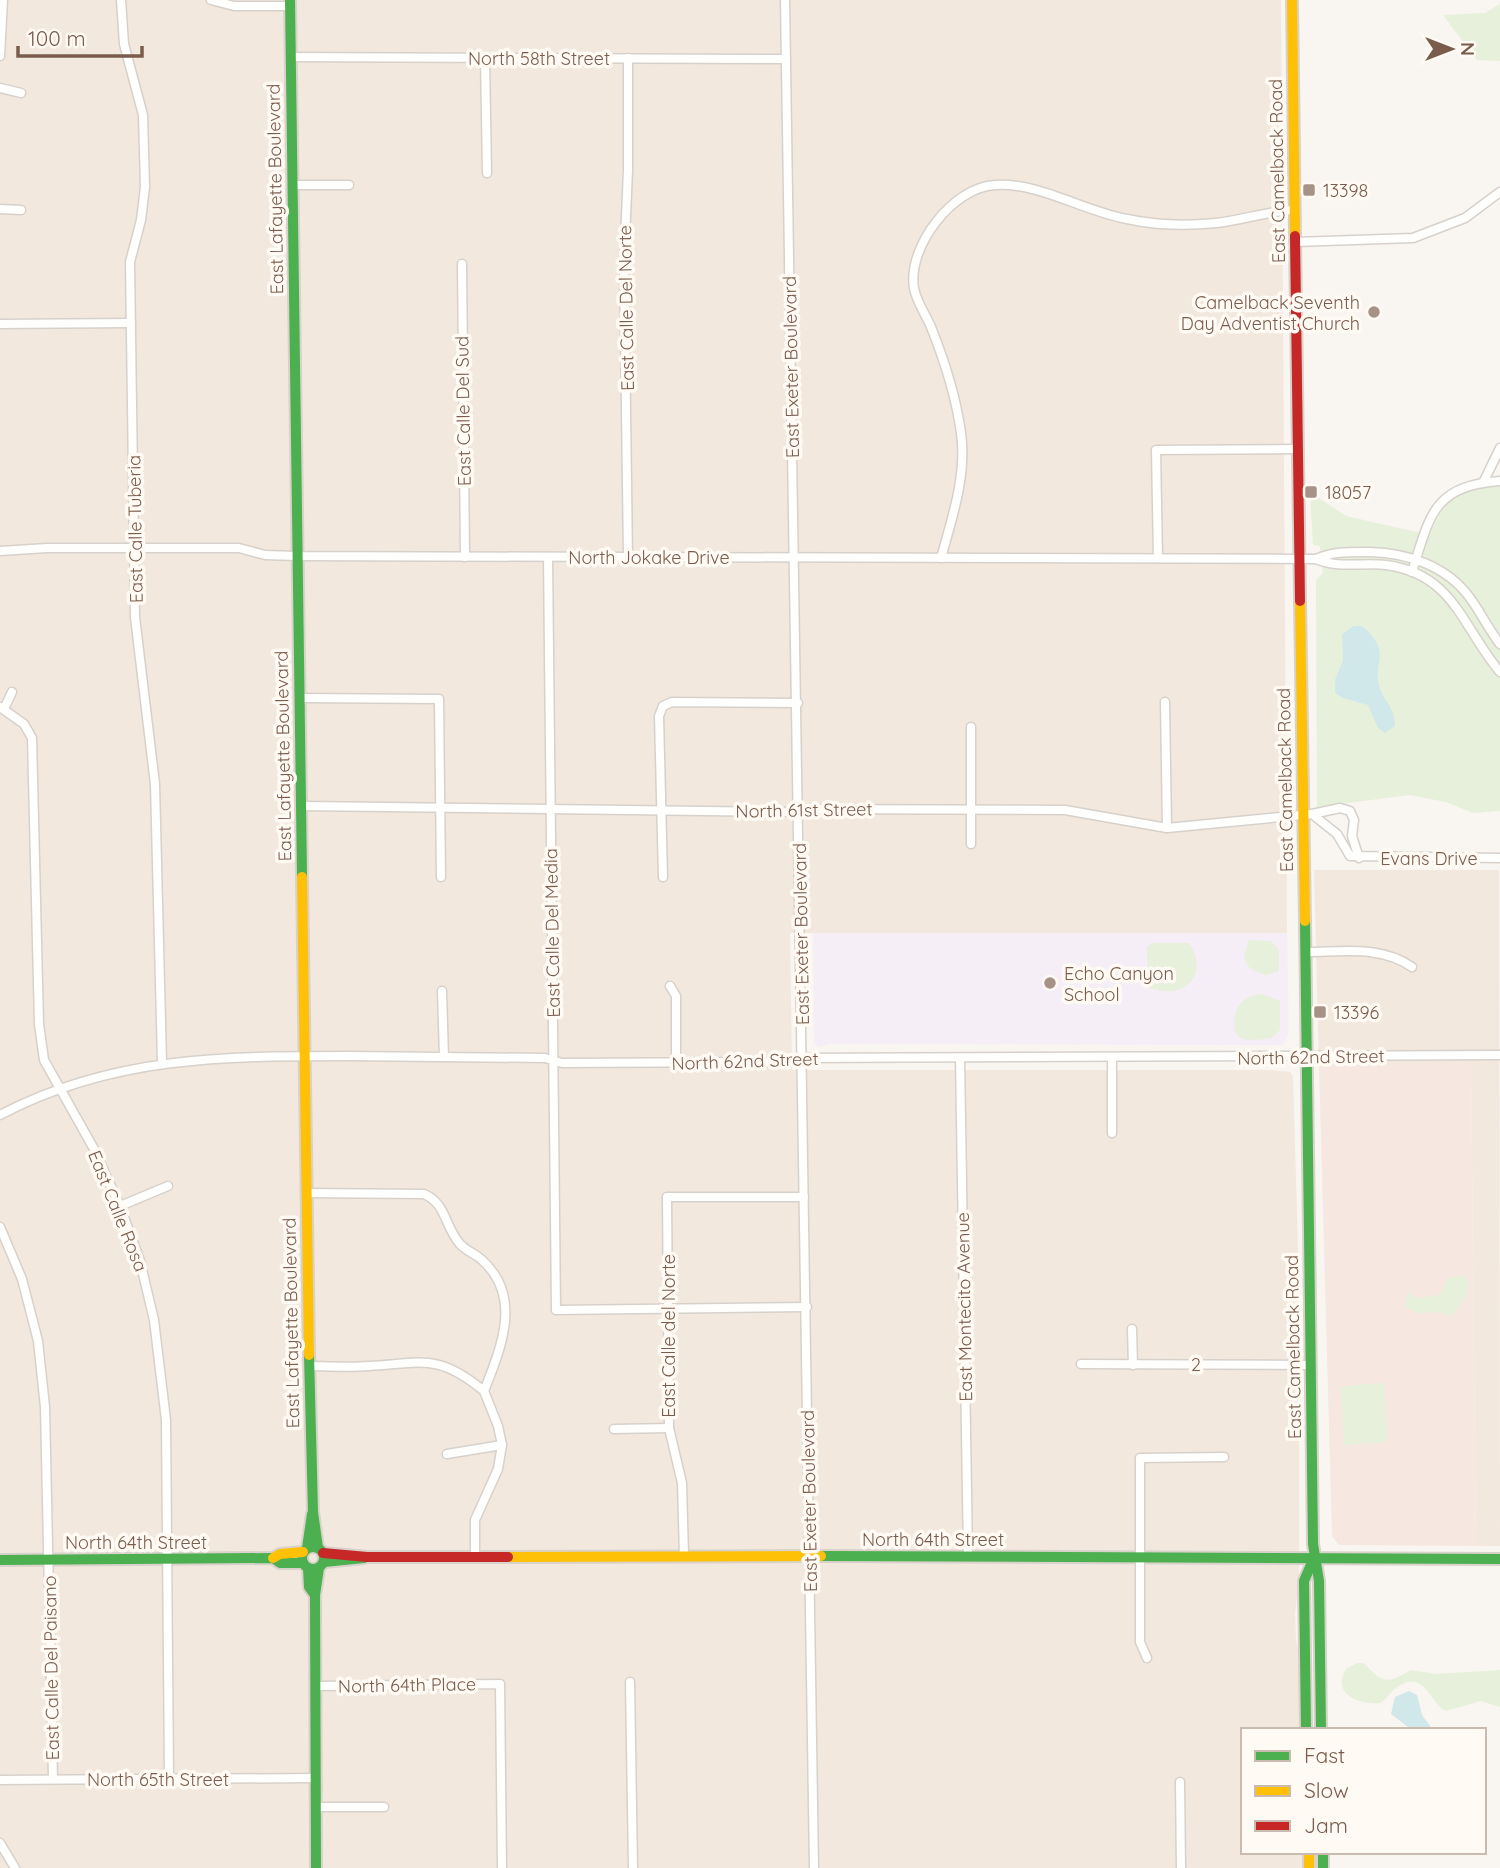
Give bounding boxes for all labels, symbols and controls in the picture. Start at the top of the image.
scale bar [18,14,142,58]
north arrow [1416,14,1486,84]
text: 100 m [28,25,86,51]
text: N [1456,42,1480,56]
street label: North 58th Street [468,47,610,70]
street label: East Camelback Road [1264,79,1290,263]
street label: East Lafayette Boulevard [262,83,288,295]
place label: 13398 [1323,179,1368,202]
marker: 13398 [1301,182,1317,198]
street label: East Calle Del Norte [613,225,639,391]
street label: East Exeter Boulevard [778,276,804,458]
place label: Camelback Seventh Day Adventist Church [1181,291,1360,335]
marker: Camelback Seventh Day Adventist Church [1366,304,1382,320]
street label: East Calle Del Sud [450,336,476,486]
street label: East Calle Tuberia [122,455,148,603]
place label: 18057 [1325,481,1371,504]
marker: 18057 [1303,484,1319,500]
street label: North Jokake Drive [568,546,730,569]
street label: East Lafayette Boulevard [270,650,296,862]
street label: East Camelback Road [1272,688,1298,872]
street label: North 61st Street [735,797,873,823]
street label: East Exeter Boulevard [788,843,814,1025]
street label: Evans Drive [1380,847,1478,870]
street label: East Calle Del Media [539,848,565,1018]
place label: Echo Canyon School [1064,962,1174,1006]
marker: Echo Canyon School [1042,975,1058,991]
place label: 13396 [1334,1001,1380,1024]
marker: 13396 [1312,1004,1328,1020]
street label: North 62nd Street [1237,1044,1385,1070]
street label: North 62nd Street [671,1047,819,1075]
street label: East Calle Rosa [83,1147,153,1275]
street label: East Montecito Avenue [951,1212,977,1402]
street label: East Lafayette Boulevard [278,1217,304,1429]
street label: East Calle del Norte [657,1254,680,1418]
street label: East Camelback Road [1280,1255,1306,1439]
street label: 2 [1191,1353,1201,1376]
street label: East Exeter Boulevard [796,1410,822,1592]
street label: North 64th Street [862,1528,1004,1551]
street label: North 64th Street [65,1531,207,1554]
street label: East Calle Del Paisano [38,1575,64,1761]
street label: North 64th Place [338,1672,476,1698]
legend [1241,1728,1486,1854]
text: Fast [1304,1742,1345,1768]
street label: North 65th Street [87,1768,229,1791]
text: Slow [1304,1777,1349,1803]
text: Jam [1304,1812,1348,1838]

